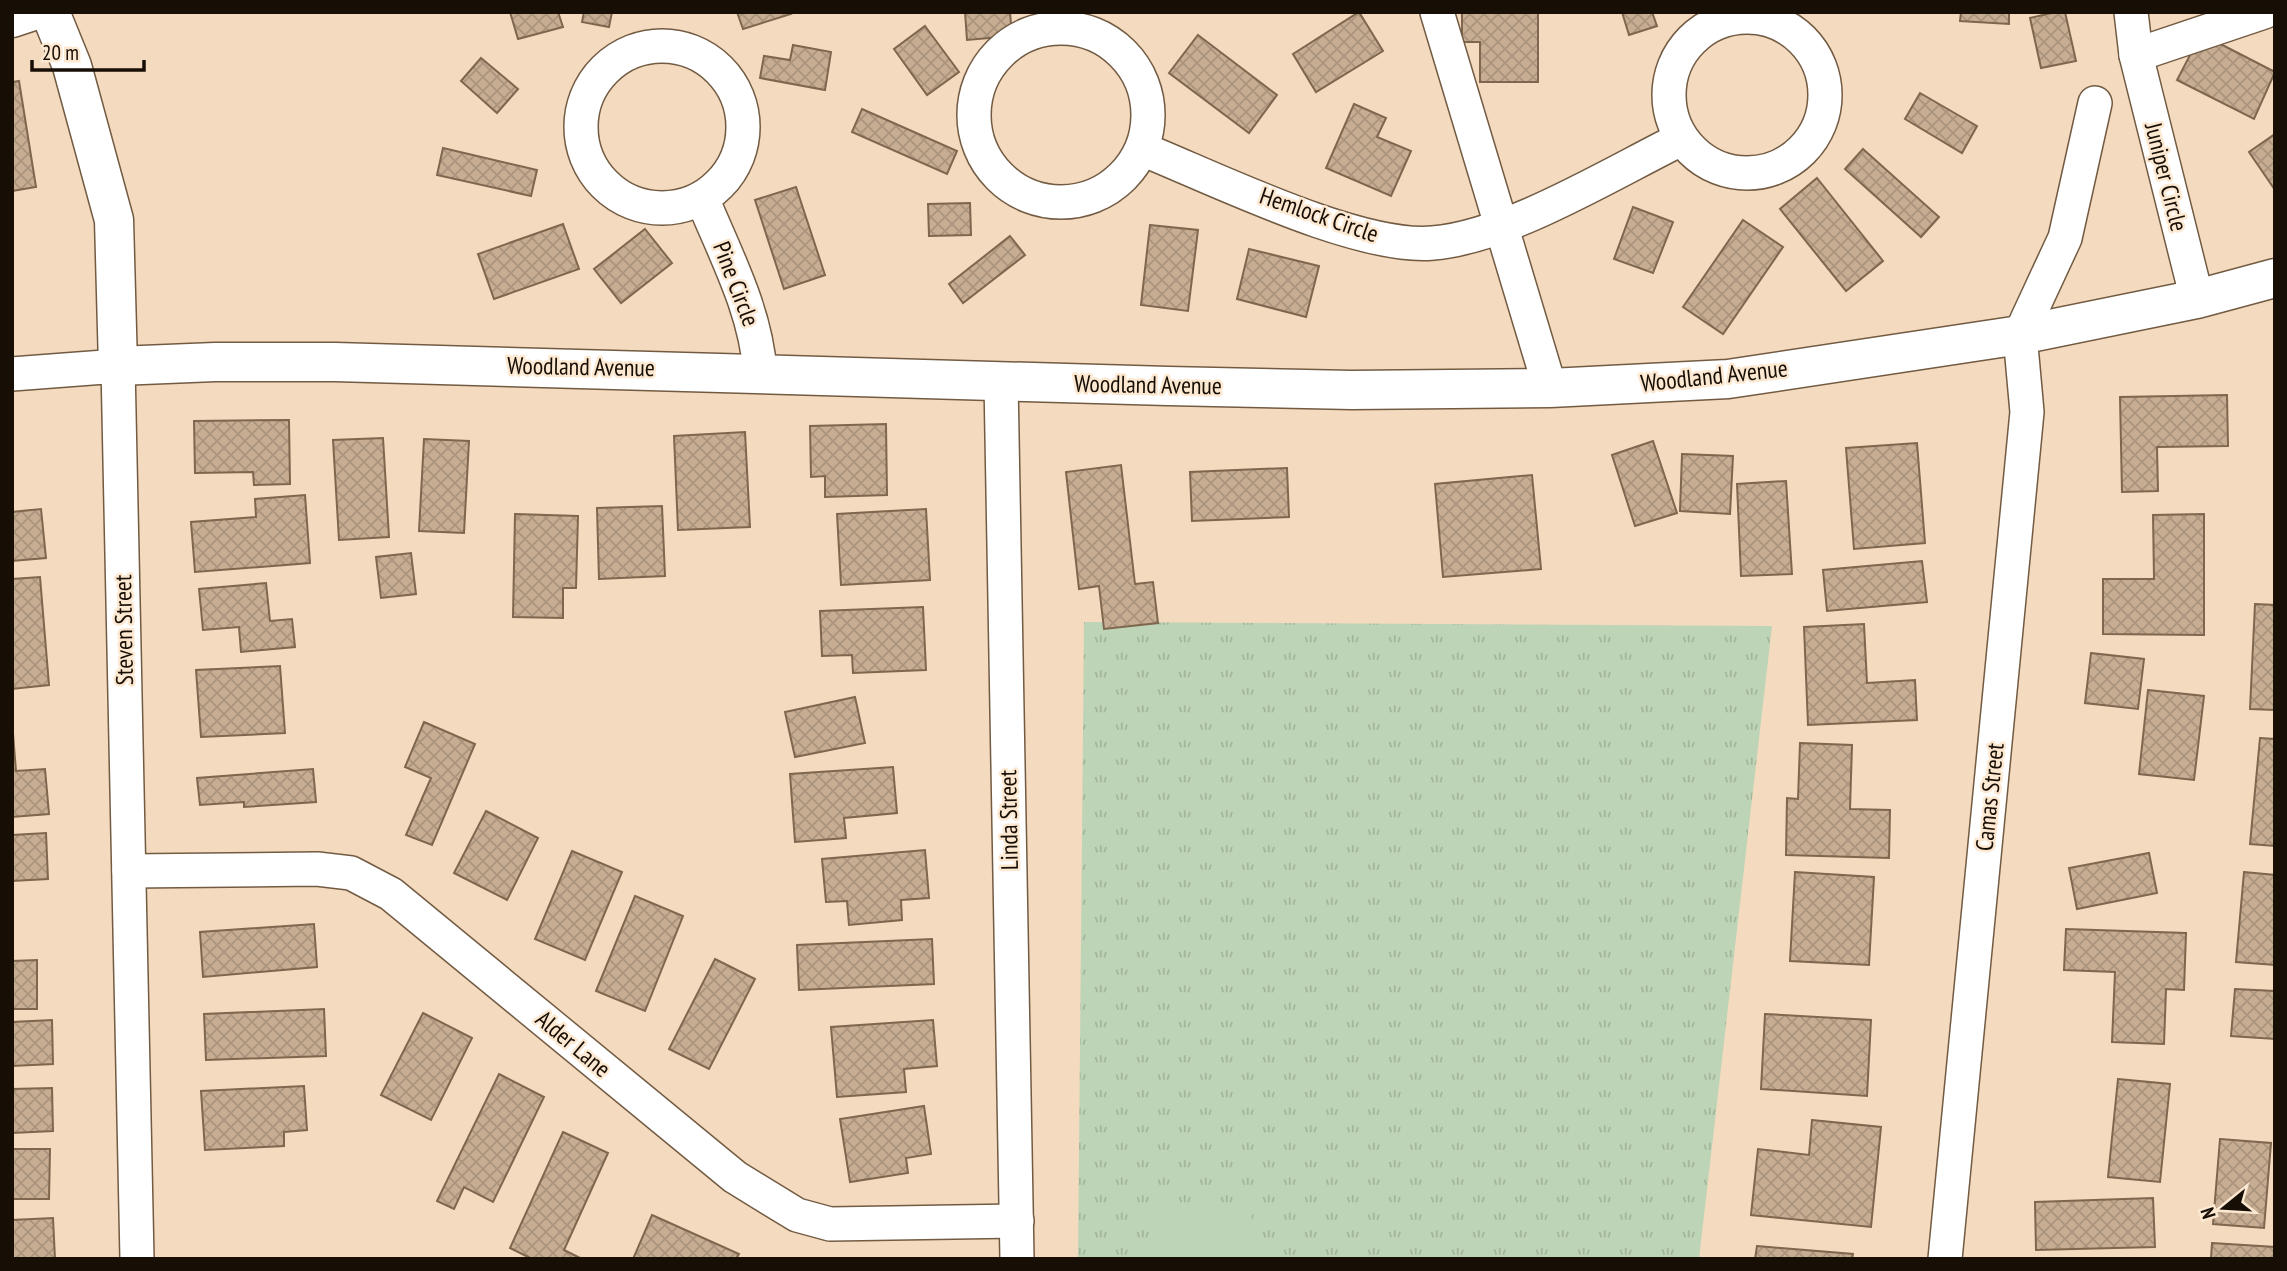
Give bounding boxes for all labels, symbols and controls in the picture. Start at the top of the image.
scale bar [32,28,144,72]
text: 20 m [42,39,79,66]
street label: Juniper Circle [2138,118,2195,234]
street label: Hemlock Circle [1256,180,1383,249]
street label: Pine Circle [706,237,767,331]
street label: Woodland Avenue [507,350,655,383]
street label: Woodland Avenue [1639,352,1789,399]
street label: Woodland Avenue [1074,368,1222,401]
street label: Steven Street [107,574,140,686]
street label: Camas Street [1968,741,2011,852]
street label: Linda Street [992,769,1025,871]
street label: Alder Lane [529,1003,617,1084]
north arrow [2189,1173,2259,1243]
text: N [2195,1205,2221,1222]

